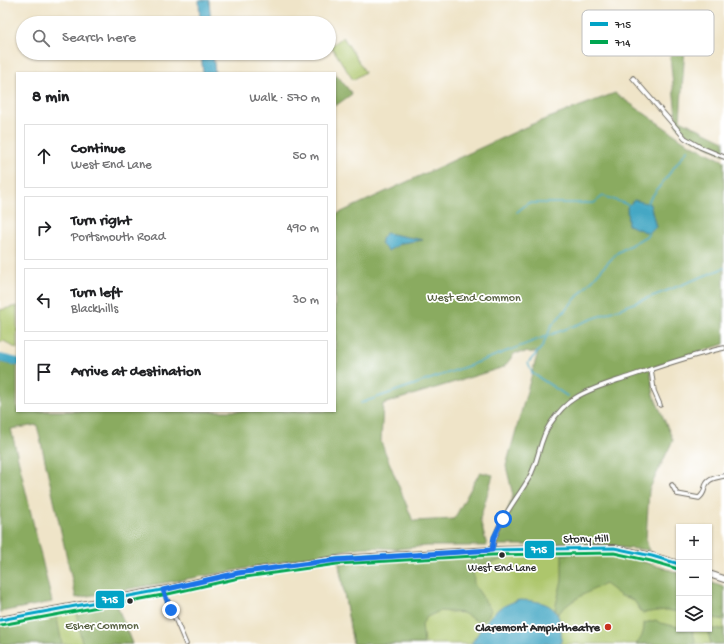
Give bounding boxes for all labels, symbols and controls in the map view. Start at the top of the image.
legend [582,10,714,56]
search box [16,16,336,60]
text: 715 [614,20,631,32]
icon: search [30,27,52,49]
text: Search here [62,29,136,47]
text: 714 [614,38,631,50]
text: 8 min [32,88,69,108]
text: Walk · 570 m [250,91,320,106]
text: Continue [71,140,125,158]
icon: ahead [33,145,55,167]
text: 50 m [292,149,319,164]
text: West End Lane [71,158,152,173]
text: Turn right [71,212,131,230]
icon: right [33,217,55,239]
text: 490 m [287,221,319,236]
text: Portsmouth Road [71,230,165,245]
text: Turn left [71,284,122,302]
icon: left [33,289,55,311]
park label: West End Common [427,292,521,306]
text: 30 m [293,293,319,308]
text: Blackhills [71,302,118,317]
icon: arrive [33,361,55,383]
text: Arrive at destination [71,363,201,381]
route start [494,510,512,528]
map controls [676,524,712,632]
button: + [676,524,712,560]
street label: Stony Hill [563,533,609,547]
line badge: 715 [524,540,555,559]
text: 715 [530,545,547,557]
marker: West End Lane [497,550,507,560]
button: − [676,560,712,596]
place label: West End Lane [468,563,536,575]
line badge: 715 [95,590,125,609]
text: 715 [101,595,118,607]
unlabelled marker [125,596,135,606]
button: layers [676,596,712,632]
route end [162,601,180,619]
park label: Esher Common [65,620,139,634]
place label: Claremont Amphitheatre [474,622,601,636]
marker: Claremont Amphitheatre [603,622,613,632]

